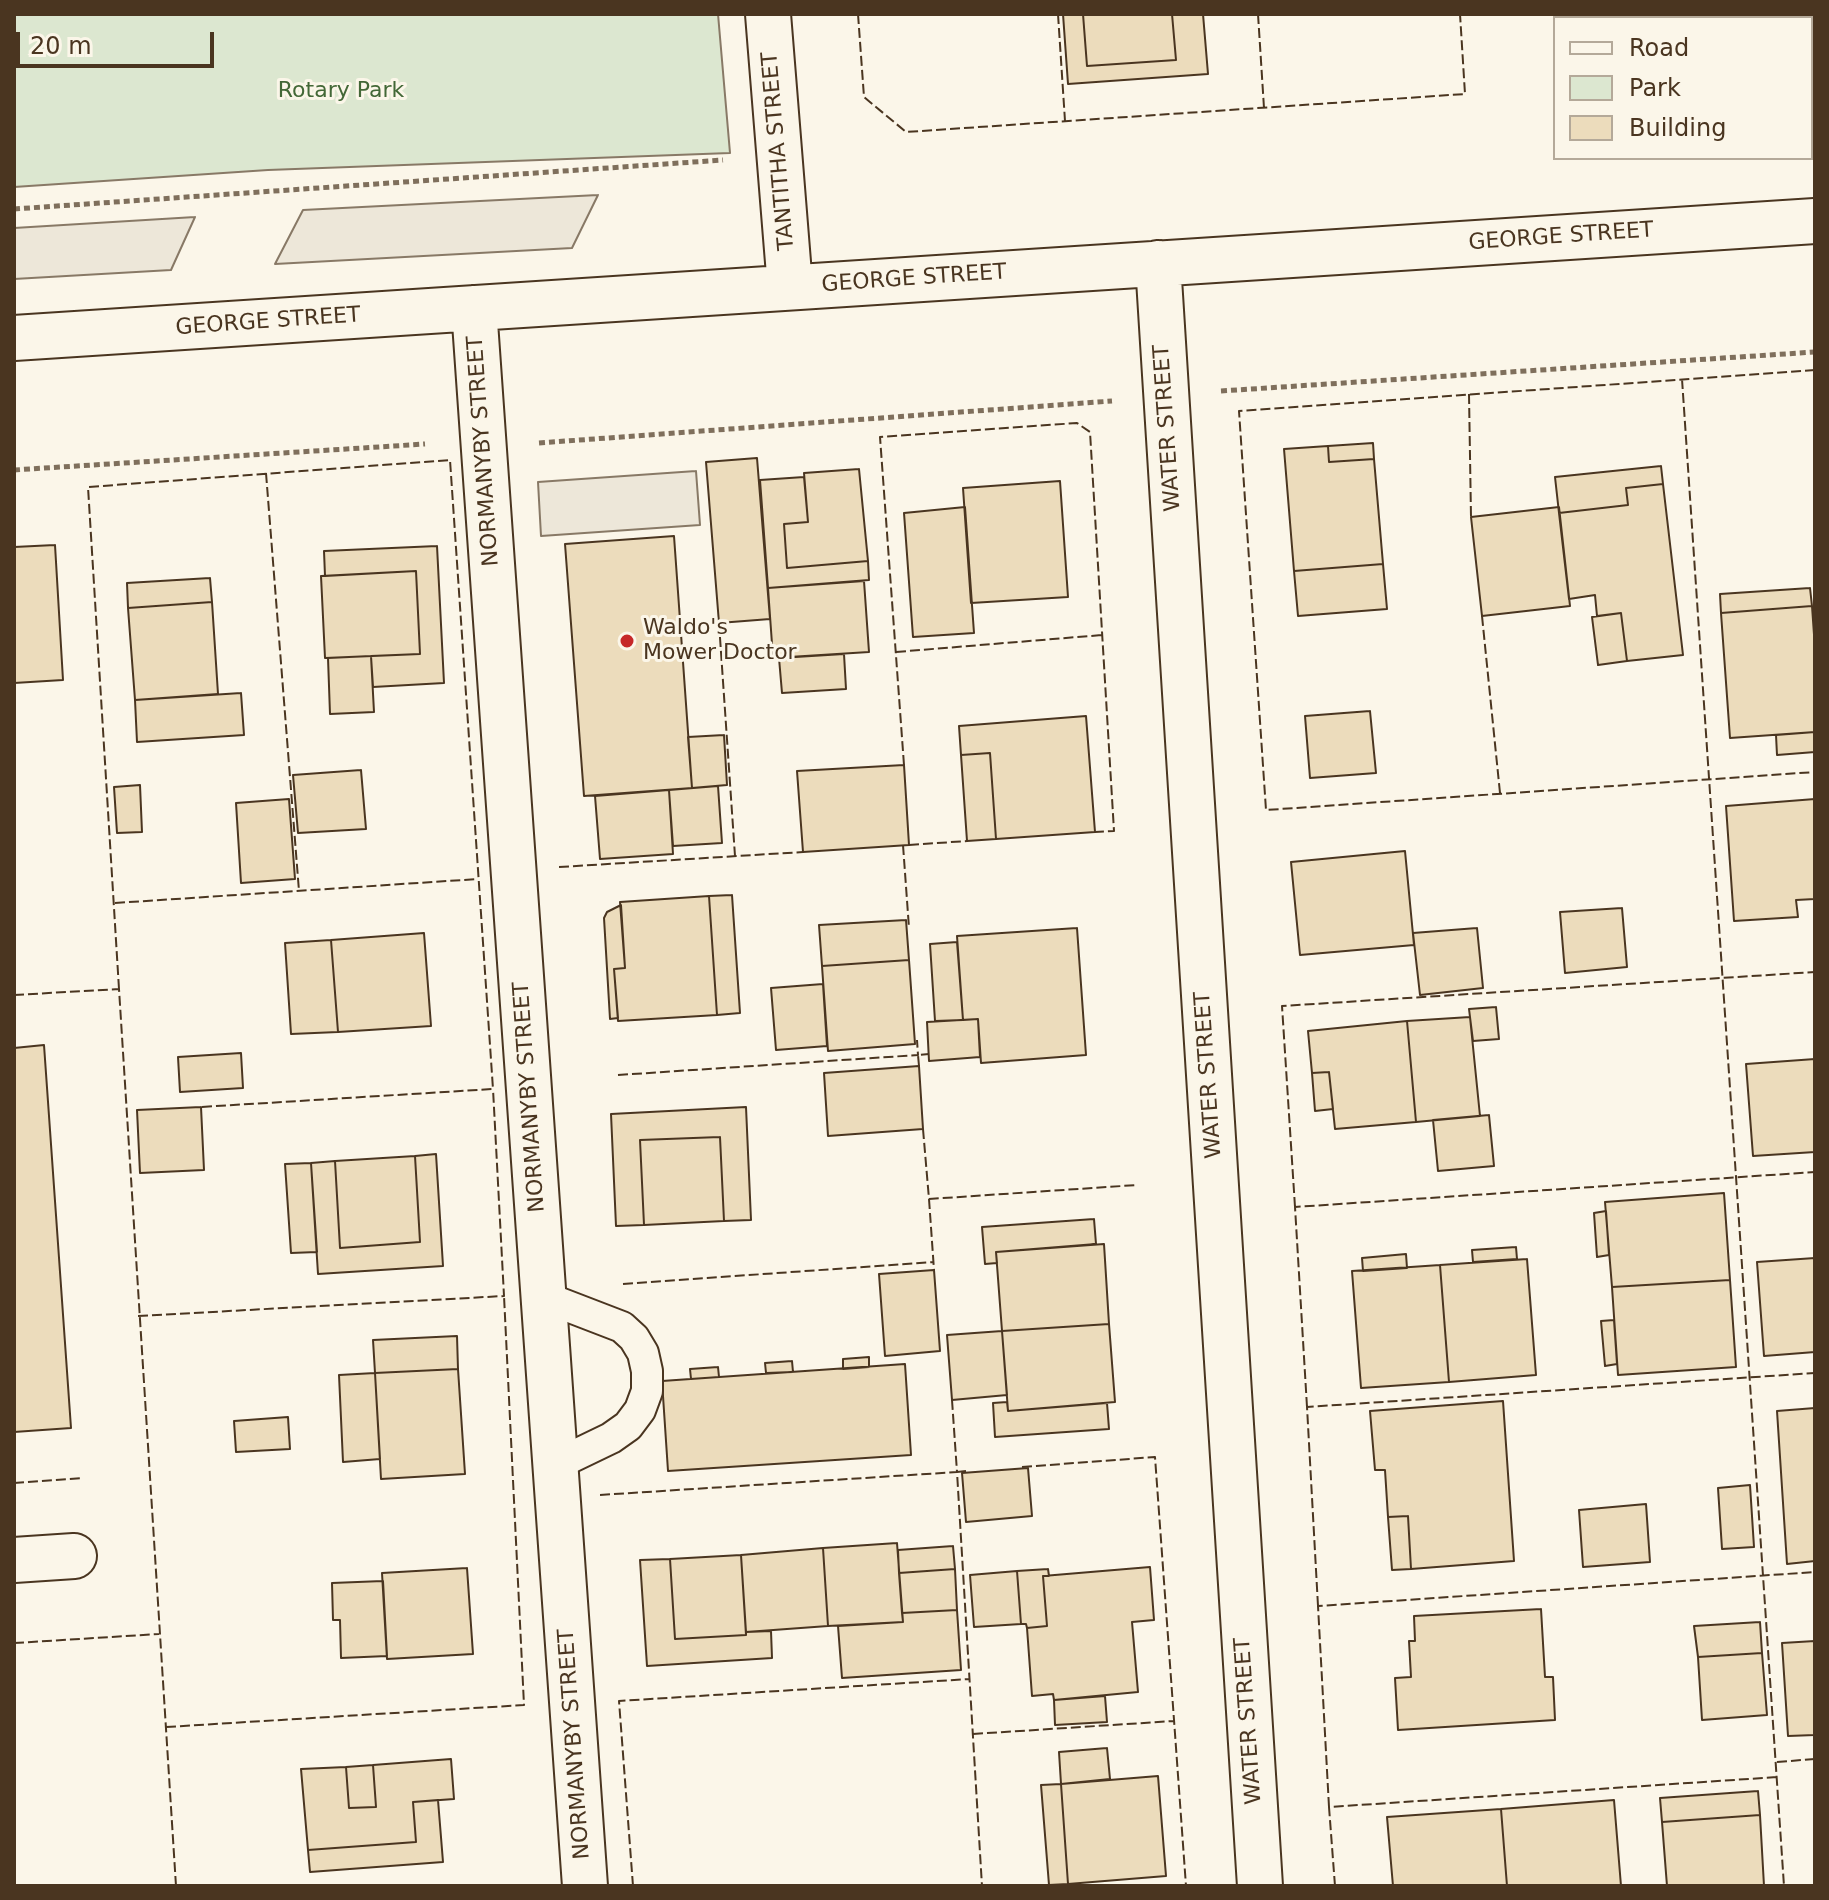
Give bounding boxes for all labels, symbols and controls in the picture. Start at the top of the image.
scale bar [20,16,218,66]
legend [1553,16,1813,160]
text: 20 m [30,32,92,60]
text: Road [1629,34,1689,62]
street label: TANTITHA STREET [757,51,801,251]
text: Park [1629,74,1681,102]
park label: Rotary Park [278,78,404,104]
text: Building [1629,114,1726,142]
street label: GEORGE STREET [1468,217,1654,257]
street label: GEORGE STREET [821,259,1007,299]
street label: GEORGE STREET [175,302,361,342]
street label: NORMANYBY STREET [463,335,505,567]
street label: WATER STREET [1149,344,1187,512]
place label: Waldo's Mower Doctor [643,615,797,666]
marker: Waldo's Mower Doctor [618,632,636,650]
street label: NORMANYBY STREET [509,981,551,1213]
street label: WATER STREET [1190,991,1228,1159]
street label: NORMANYBY STREET [554,1628,596,1860]
street label: WATER STREET [1230,1637,1268,1805]

